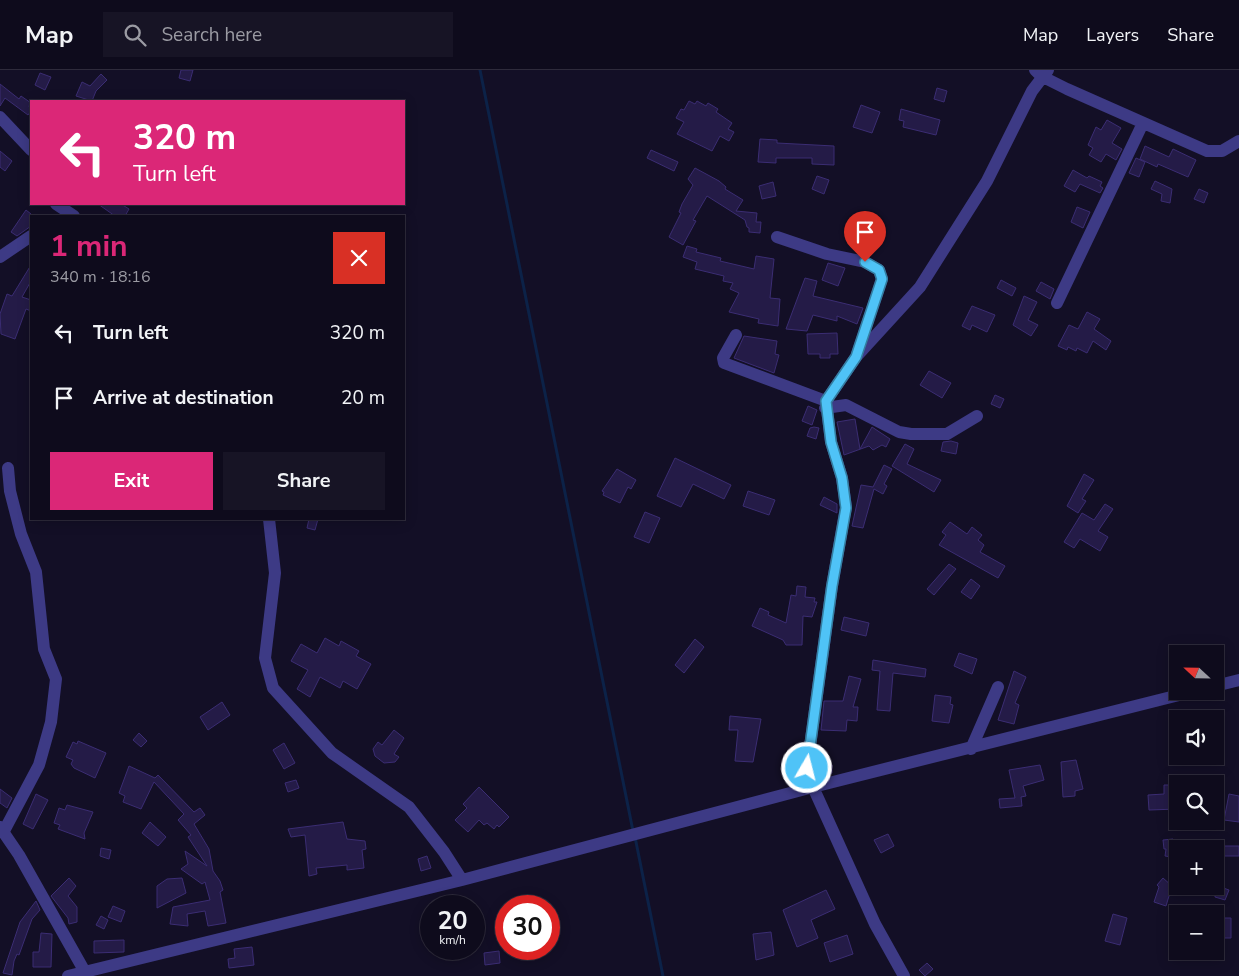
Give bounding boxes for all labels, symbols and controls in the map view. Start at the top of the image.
search box [103,12,453,57]
text: Map [25,19,73,51]
icon: search [121,21,149,49]
text: Search here [161,22,262,48]
text: Map [1023,23,1058,47]
text: Layers [1086,23,1139,47]
text: Share [1167,23,1214,47]
text: 320 m [133,114,236,161]
icon: left [50,120,115,185]
text: Turn left [133,159,216,189]
pin [844,211,886,262]
icon: arrive [851,218,879,246]
text: 1 min [50,226,128,267]
button: close [333,232,385,284]
text: 340 m · 18:16 [50,266,151,288]
icon: left [50,319,78,347]
text: Turn left [93,320,168,346]
text: 320 m [330,320,385,346]
icon: arrive [50,384,78,412]
text: Arrive at destination [93,385,274,411]
text: 20 m [341,385,385,411]
button: Exit [50,452,213,510]
button: Share [223,452,385,510]
north arrow [1169,645,1224,700]
map controls [1169,645,1224,960]
button: sound [1169,710,1224,765]
position arrow [780,741,832,793]
button: search [1169,775,1224,830]
button: + [1169,840,1224,895]
speed limit sign: 30 [495,895,560,960]
text: 20 [437,904,468,938]
button: − [1169,905,1224,960]
text: km/h [439,932,466,948]

